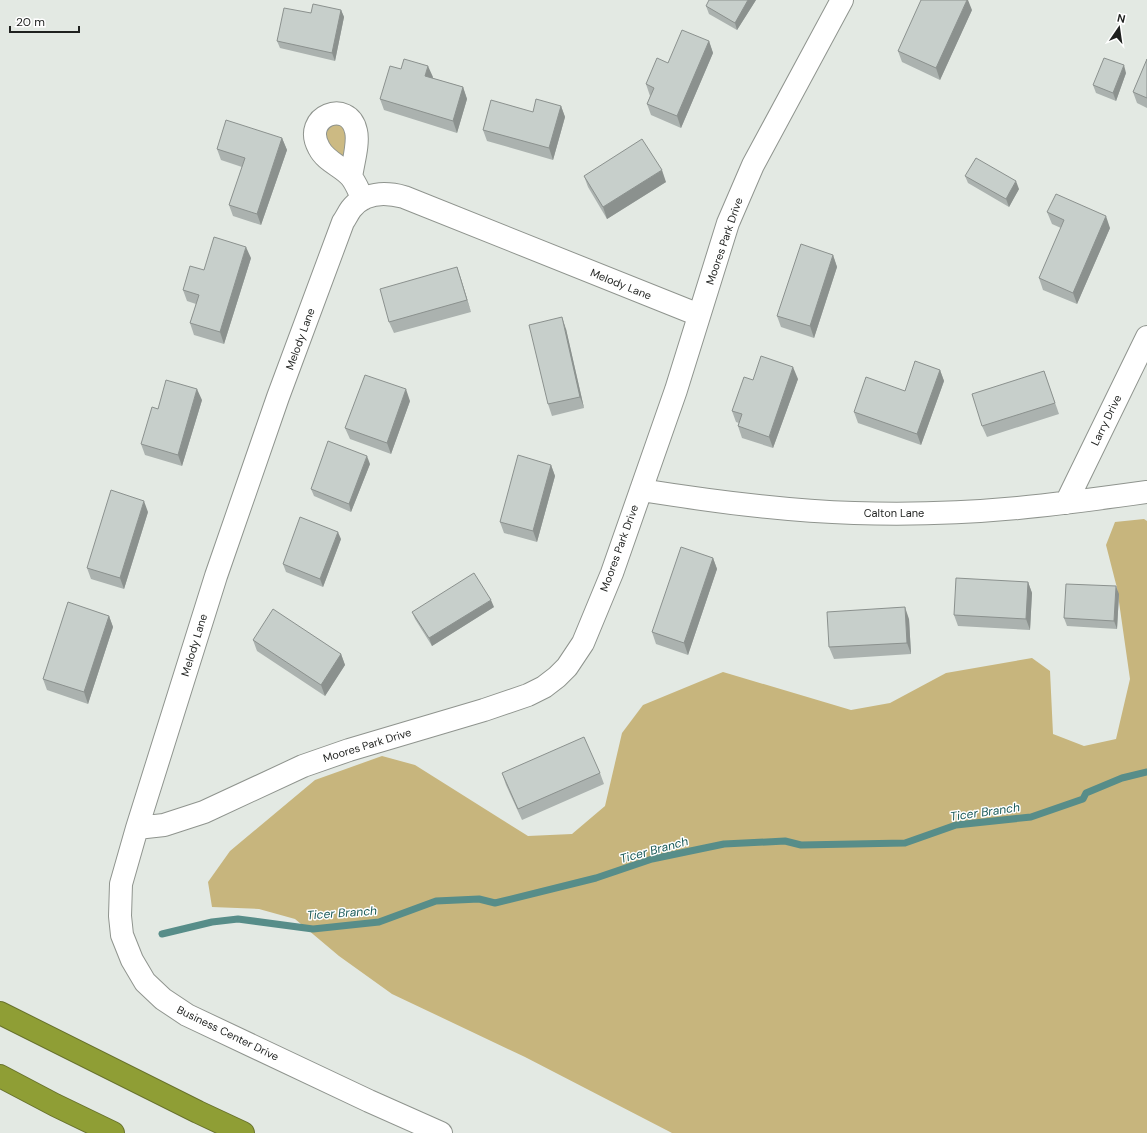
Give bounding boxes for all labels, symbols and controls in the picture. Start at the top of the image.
scale bar [10,8,79,34]
north arrow [1099,8,1139,48]
text: N [1116,11,1127,26]
text: 20 m [16,14,45,30]
street label: Moores Park Drive [702,195,746,287]
street label: Melody Lane [588,265,654,303]
street label: Melody Lane [282,306,318,372]
street label: Larry Drive [1088,392,1124,448]
street label: Moores Park Drive [597,503,641,593]
street label: Calton Lane [864,506,924,520]
street label: Melody Lane [178,612,210,678]
street label: Moores Park Drive [321,725,413,765]
water label: Ticer Branch [949,799,1021,825]
water label: Ticer Branch [618,833,690,867]
water label: Ticer Branch [306,903,378,923]
street label: Business Center Drive [175,1002,281,1064]

